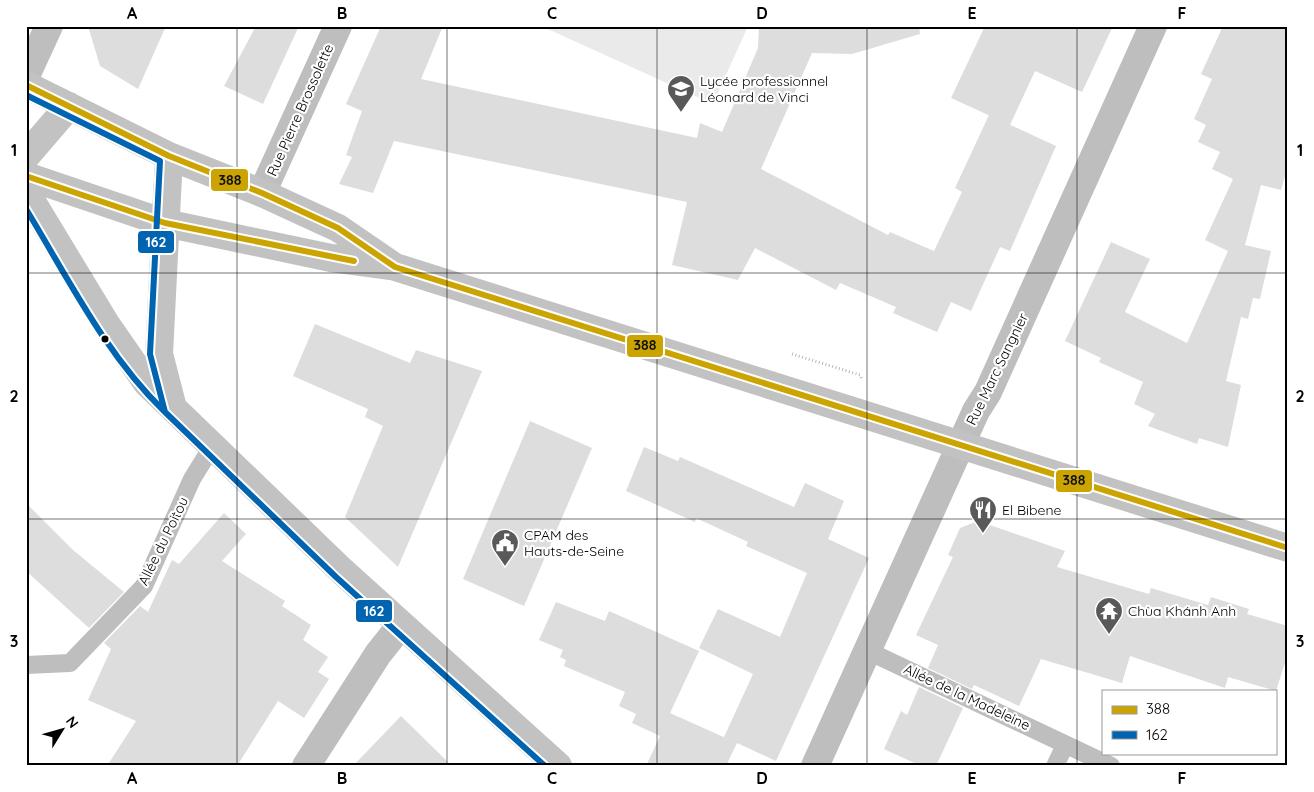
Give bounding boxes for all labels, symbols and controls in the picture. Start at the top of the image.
text: A [127,3,138,23]
text: B [337,3,347,23]
text: C [547,3,557,23]
text: D [756,3,768,23]
text: E [967,3,977,23]
text: F [1178,3,1187,23]
street label: Rue Pierre Brossolette [263,41,337,179]
place label: Lycée professionnel Léonard de Vinci [700,72,828,106]
school or university icon: Lycée professionnel Léonard de Vinci [666,74,696,113]
text: 1 [11,140,17,160]
text: 1 [1297,140,1303,160]
line badge: 388 [210,168,249,192]
text: 388 [219,171,242,189]
line badge: 162 [137,230,175,254]
text: 162 [145,233,167,251]
street label: Rue Marc Sangnier [962,309,1032,428]
unlabelled marker [100,334,110,344]
line badge: 388 [626,334,664,358]
text: 388 [634,336,657,354]
text: 2 [9,386,19,406]
text: 2 [1295,386,1305,406]
line badge: 388 [1055,469,1093,493]
text: 388 [1063,471,1086,489]
street label: Allée du Poitou [134,494,192,588]
restaurant icon: El Bibene [968,495,998,534]
place label: El Bibene [1002,501,1062,519]
place label: CPAM des Hauts-de-Seine [524,526,624,560]
public building icon: CPAM des Hauts-de-Seine [490,528,520,567]
temple icon: Chùa Khánh Anh [1094,596,1124,635]
line badge: 162 [355,599,393,623]
text: 162 [363,602,385,620]
place label: Chùa Khánh Anh [1128,602,1236,620]
text: 3 [10,631,18,651]
text: 3 [1296,631,1304,651]
street label: Allée de la Madeleine [901,660,1033,734]
legend [1102,690,1276,754]
text: 388 [1146,699,1170,718]
north arrow [38,704,88,754]
text: N [62,713,83,732]
text: 162 [1146,725,1168,744]
text: A [127,768,138,788]
text: B [337,768,347,788]
text: C [547,768,557,788]
text: D [756,768,768,788]
text: E [967,768,977,788]
text: F [1178,768,1187,788]

